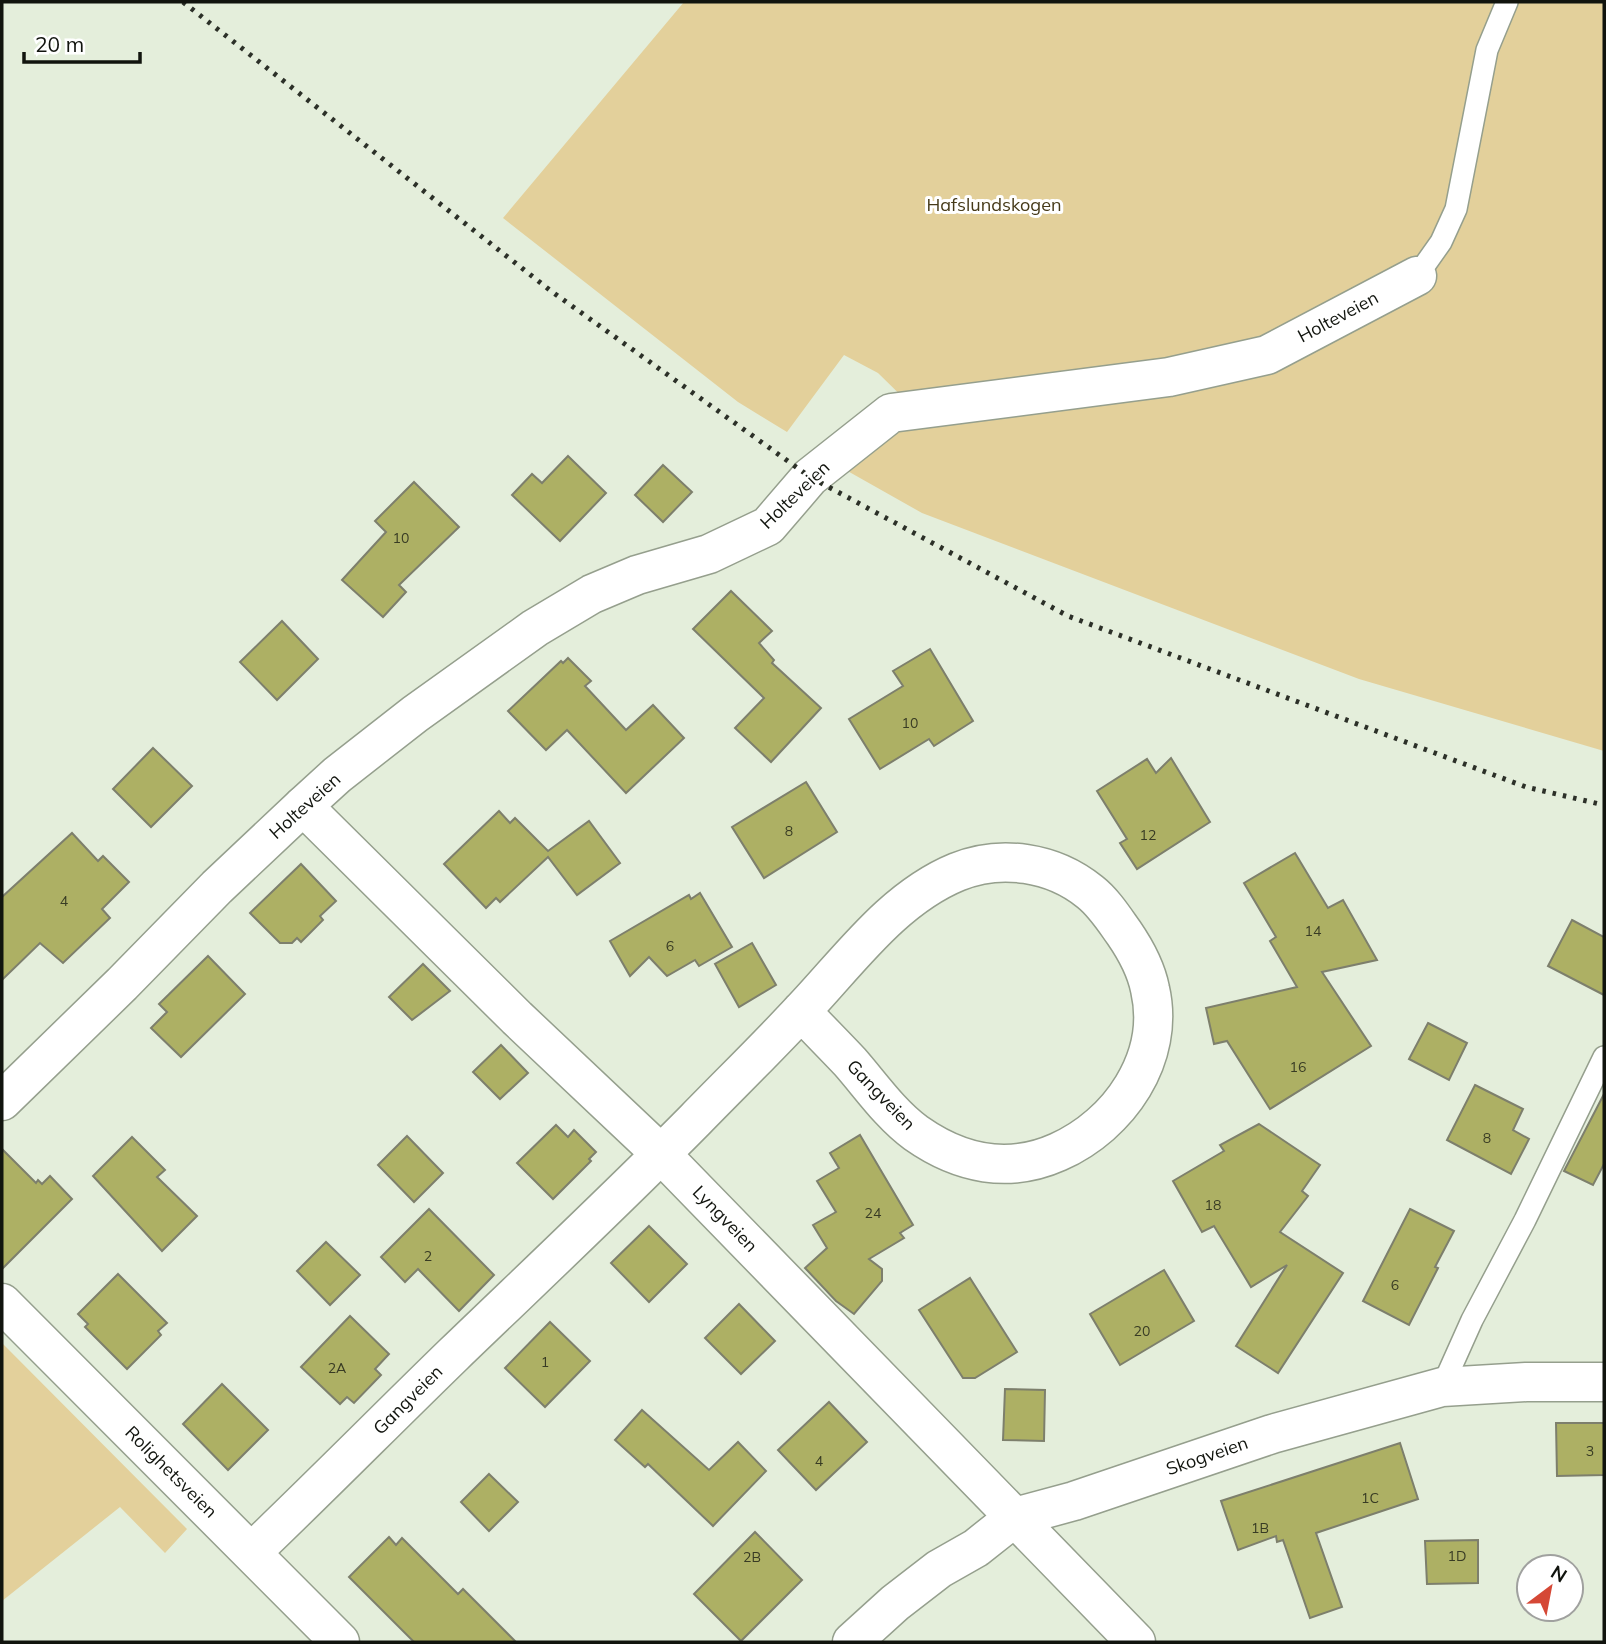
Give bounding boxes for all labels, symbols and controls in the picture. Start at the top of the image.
scale bar [24,21,140,65]
text: 20 m [35,31,84,57]
park label: Hafslundskogen [927,193,1061,216]
street label: Holteveien [1293,286,1382,347]
street label: Holteveien [755,456,834,534]
house number: 10 [393,529,409,547]
house number: 10 [902,714,918,732]
street label: Holteveien [264,768,345,844]
house number: 8 [785,822,793,840]
house number: 12 [1140,826,1156,844]
house number: 4 [60,892,69,910]
house number: 14 [1305,922,1322,940]
house number: 6 [666,937,674,955]
street label: Gangveien [842,1055,921,1135]
house number: 16 [1290,1058,1306,1076]
house number: 8 [1483,1129,1491,1147]
street label: Lyngveien [688,1181,763,1257]
house number: 18 [1205,1196,1221,1214]
house number: 24 [865,1204,882,1222]
house number: 2 [424,1247,432,1265]
house number: 6 [1391,1276,1399,1294]
house number: 20 [1134,1322,1150,1340]
house number: 1 [541,1353,549,1371]
house number: 2A [328,1359,347,1377]
street label: Gangveien [368,1360,447,1439]
street label: Rolighetsveien [120,1421,222,1523]
street label: Skogveien [1163,1431,1251,1480]
house number: 3 [1586,1442,1594,1460]
house number: 4 [815,1452,824,1470]
house number: 1C [1361,1489,1379,1507]
house number: 1B [1251,1519,1269,1537]
house number: 1D [1448,1547,1466,1565]
house number: 2B [743,1548,761,1566]
north arrow [1515,1553,1585,1623]
text: N [1547,1560,1571,1588]

